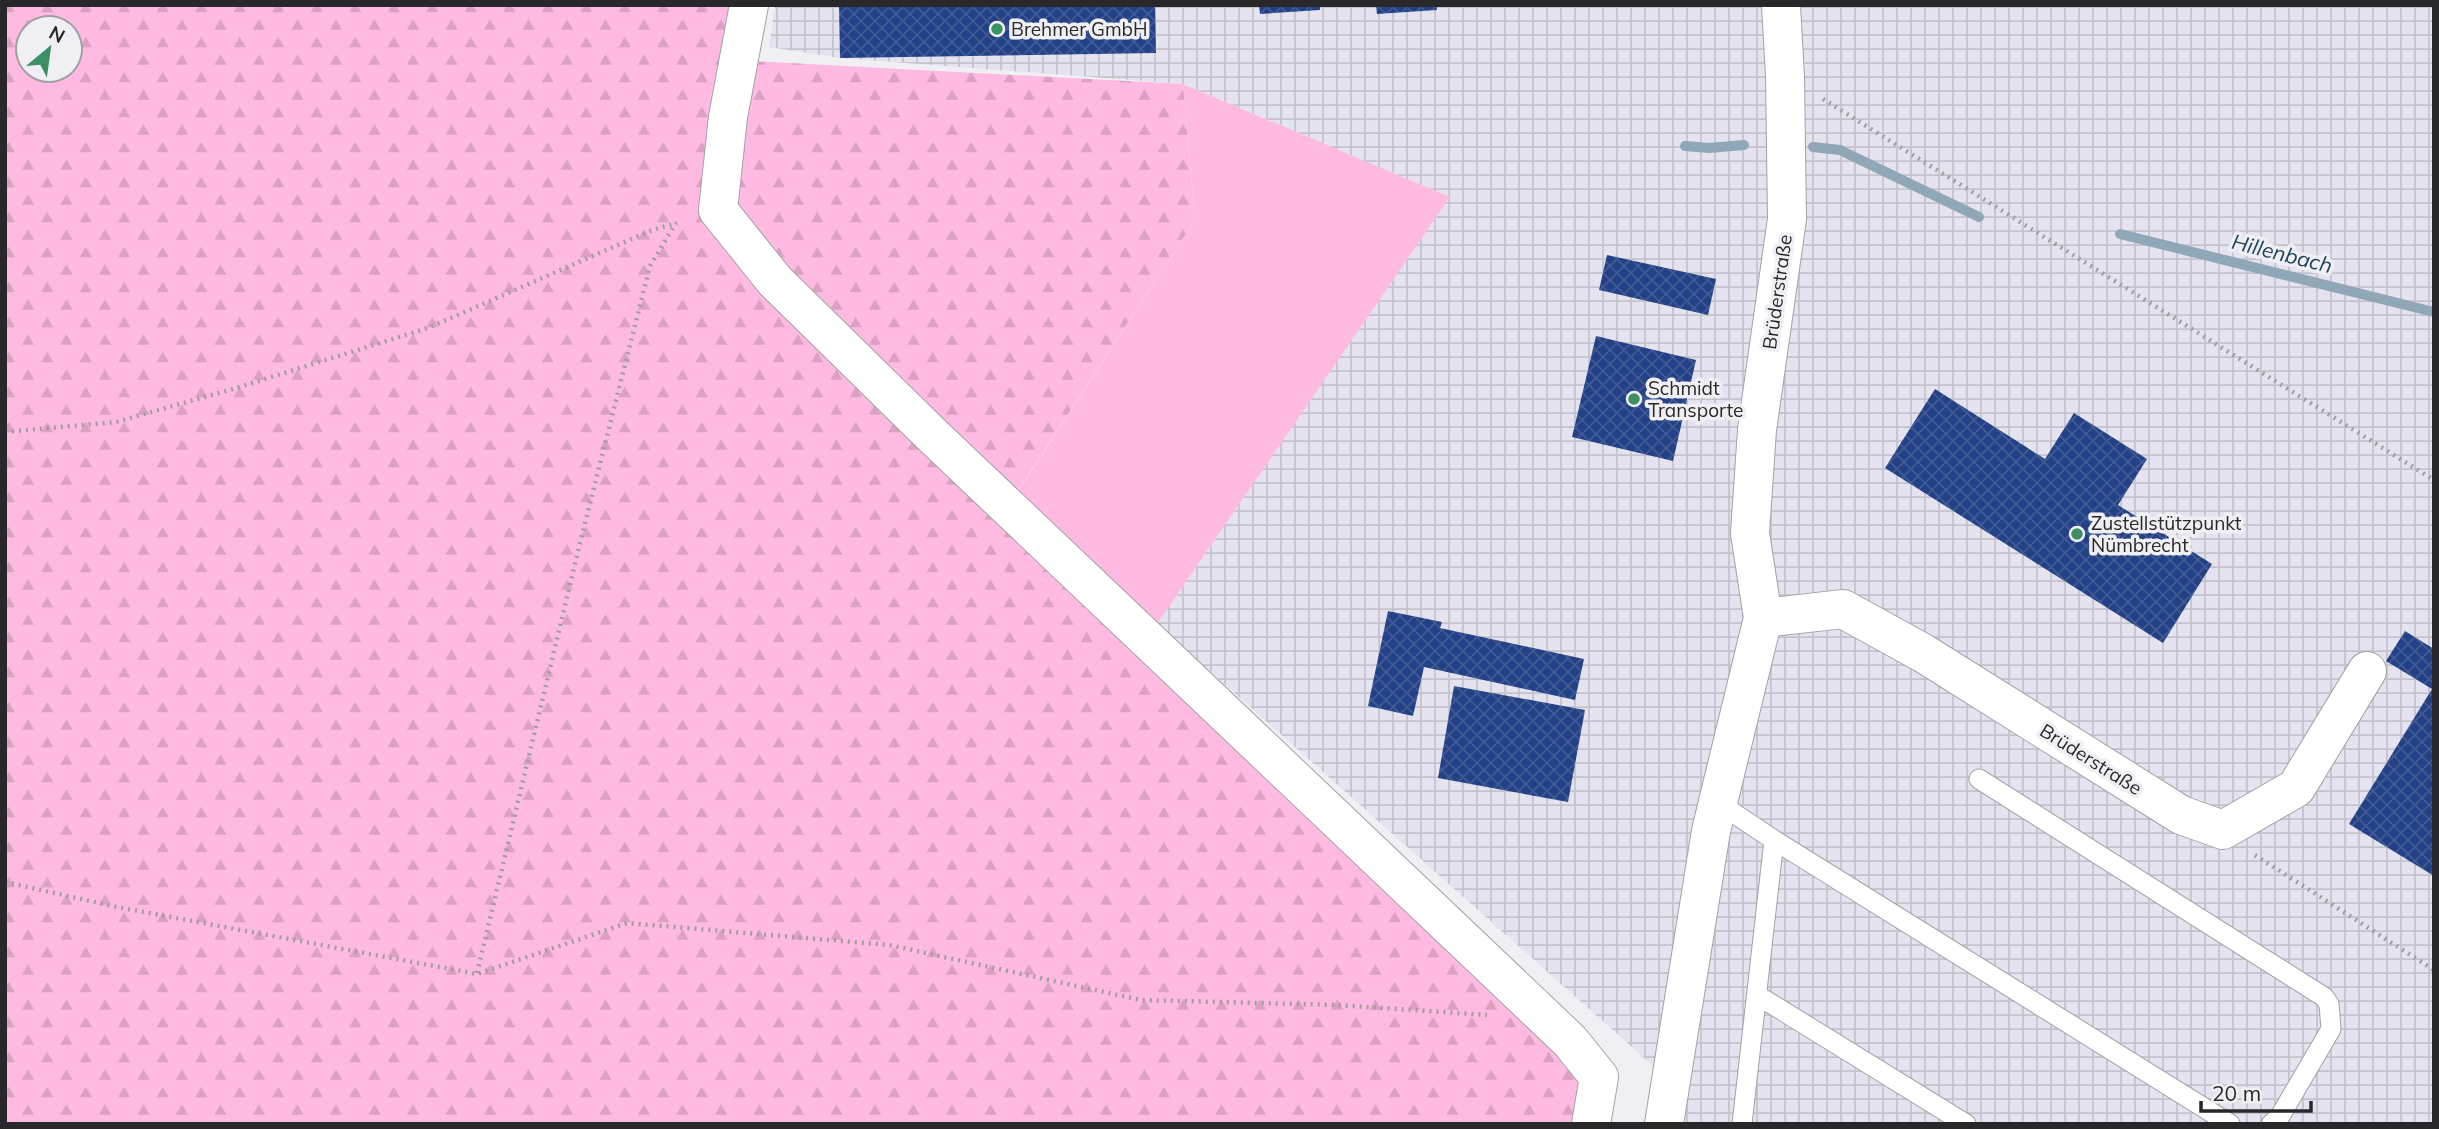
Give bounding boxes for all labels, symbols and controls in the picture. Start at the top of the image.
north arrow [14,14,84,84]
place label: Brehmer GmbH [1011,17,1148,41]
text: N [45,20,69,48]
marker: Brehmer GmbH [989,21,1005,37]
water label: Hillenbach [2229,228,2335,278]
street label: Brüderstraße [1757,233,1797,351]
place label: Schmidt Transporte [1648,376,1743,422]
marker: Schmidt Transporte [1626,391,1642,407]
place label: Zustellstützpunkt Nümbrecht [2091,511,2242,557]
marker: Zustellstützpunkt Nümbrecht [2069,526,2085,542]
street label: Brüderstraße [2036,718,2146,800]
scale bar [2201,1070,2311,1114]
text: 20 m [2212,1080,2261,1106]

